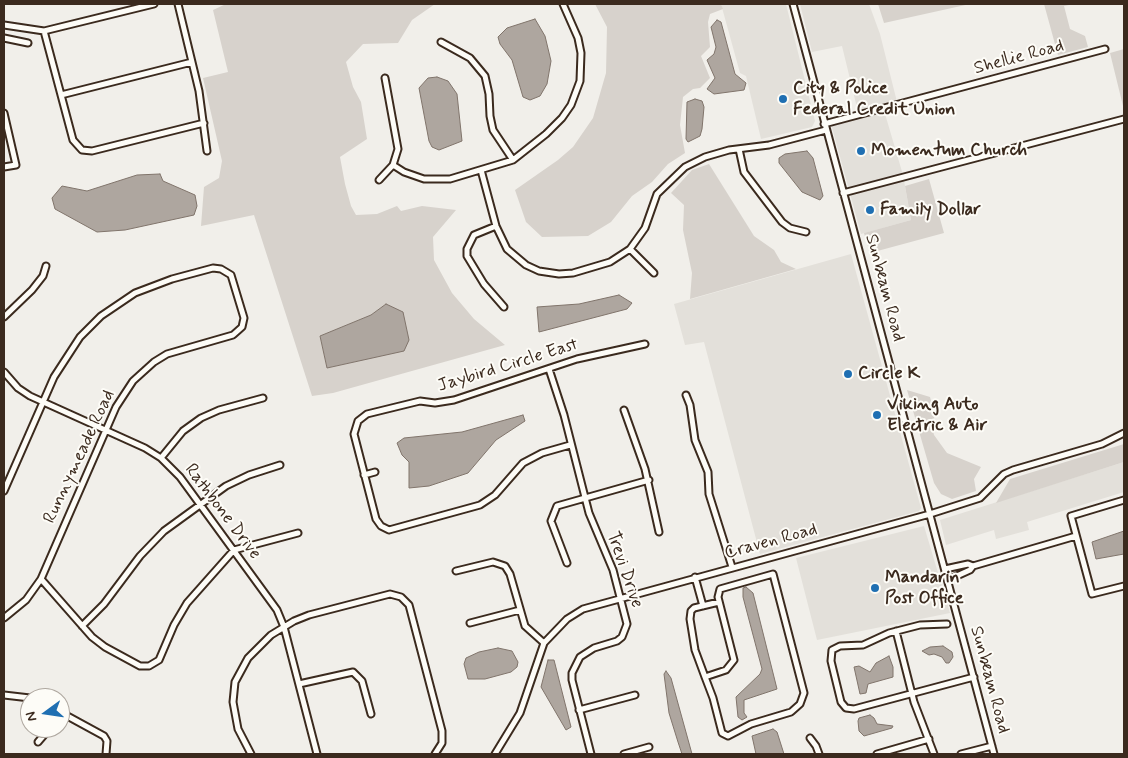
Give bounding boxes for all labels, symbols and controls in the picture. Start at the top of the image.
street label: Shellie Road [972,36,1066,80]
place label: City & Police Federal Credit Union [793,78,955,120]
marker: City & Police Federal Credit Union [777,93,789,105]
place label: Momentum Church [871,140,1027,162]
marker: Momentum Church [855,145,867,157]
place label: Family Dollar [880,199,981,221]
marker: Family Dollar [864,204,876,216]
street label: Sunbeam Road [859,232,909,344]
street label: Jaybird Circle East [435,334,581,398]
place label: Circle K [858,363,920,385]
marker: Circle K [842,368,854,380]
street label: Runnymeade Road [40,387,120,527]
place label: Viking Auto Electric & Air [887,394,987,436]
marker: Viking Auto Electric & Air [871,409,883,421]
street label: Rathbone Drive [179,460,265,564]
street label: Craven Road [722,519,820,565]
street label: Trevi Drive [601,529,647,611]
place label: Mandarin Post Office [885,567,964,610]
marker: Mandarin Post Office [869,582,881,594]
street label: Sunbeam Road [964,624,1014,736]
north arrow [20,688,70,738]
text: N [22,710,41,723]

